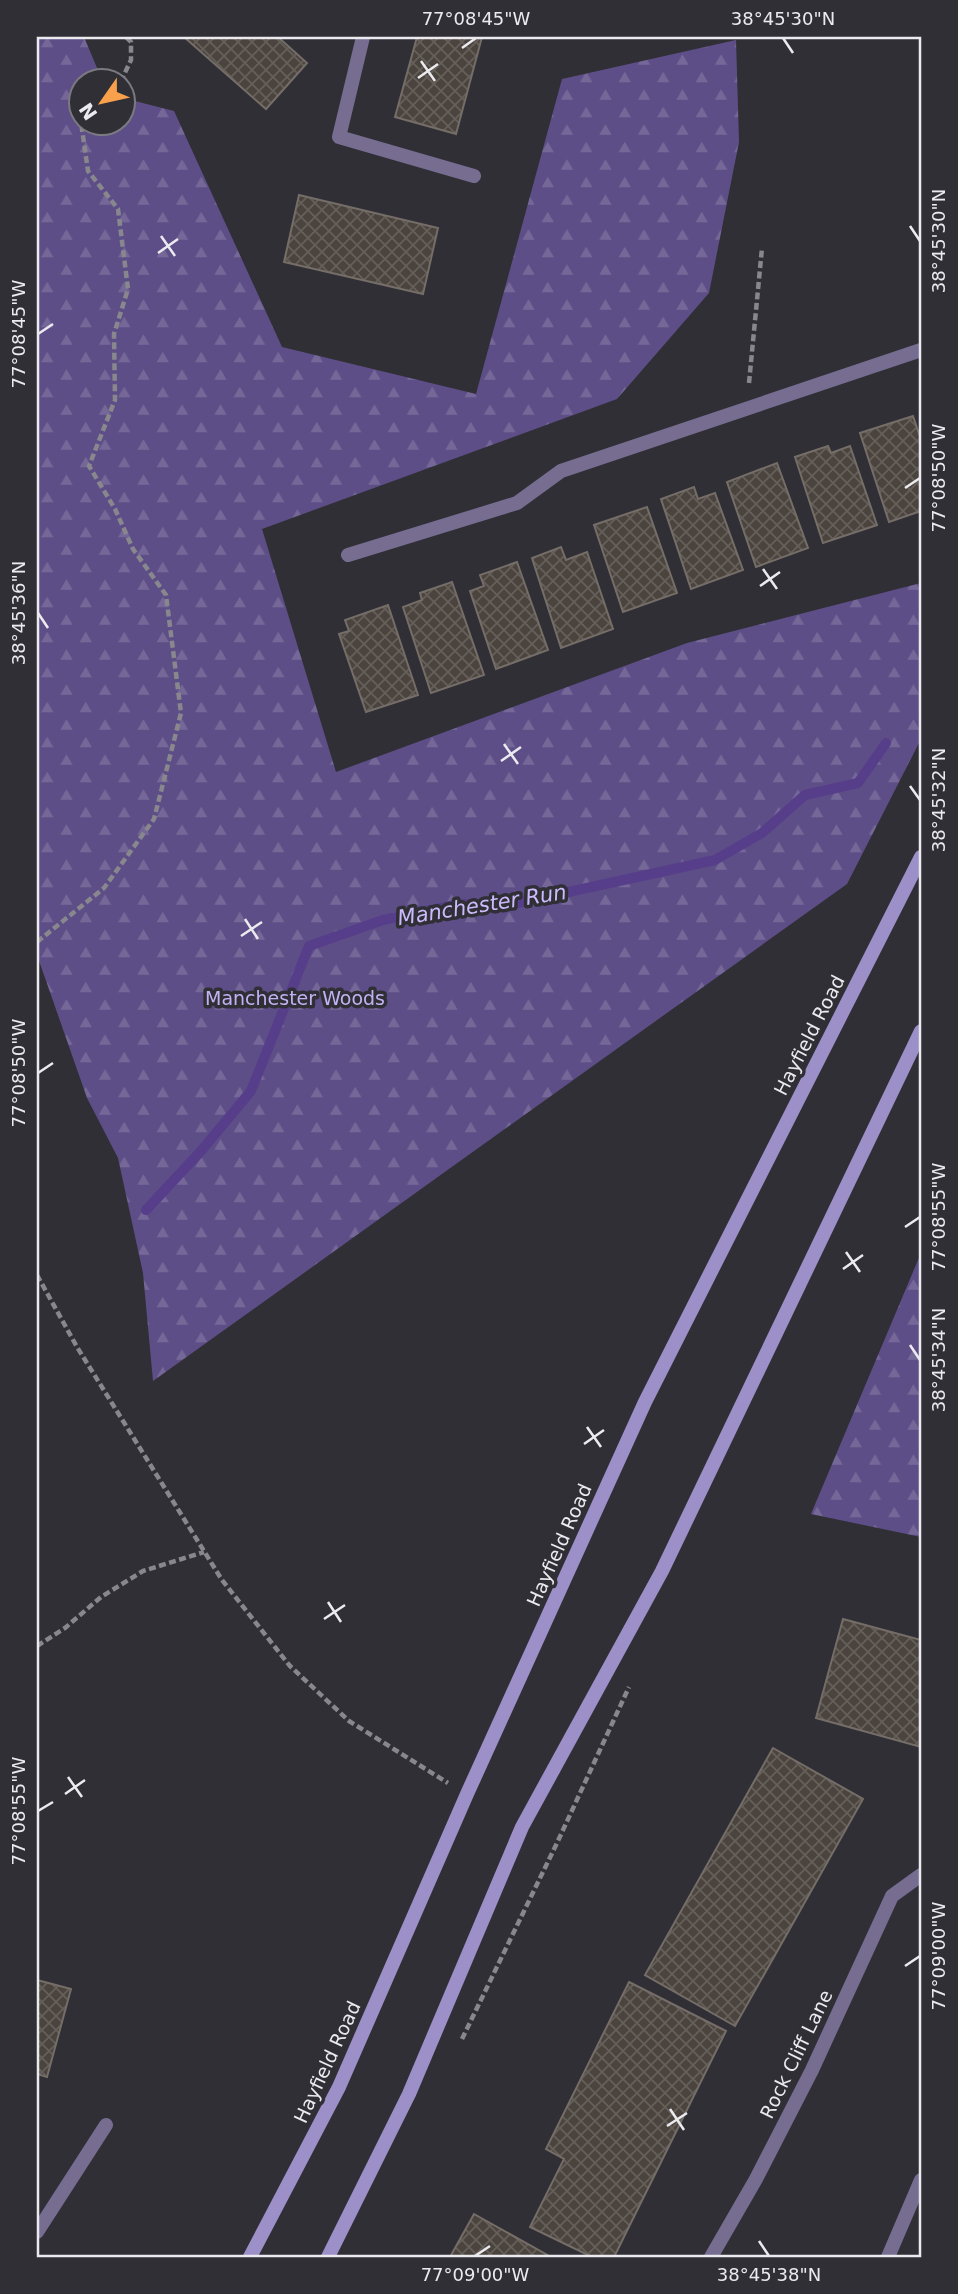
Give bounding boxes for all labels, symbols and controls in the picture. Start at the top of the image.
text: 77°08'45"W [422,8,531,29]
text: 38°45'30"N [731,8,835,29]
north arrow [66,66,136,136]
text: N [74,99,101,124]
text: 38°45'30"N [928,189,949,293]
text: 77°08'45"W [8,279,29,388]
text: 77°08'50"W [928,423,949,532]
text: 38°45'36"N [8,561,29,665]
text: 38°45'32"N [928,748,949,852]
water label: Manchester Run [396,880,568,930]
street label: Hayfield Road [769,971,849,1099]
park label: Manchester Woods [205,987,385,1009]
text: 77°08'50"W [8,1018,29,1127]
text: 77°08'55"W [928,1162,949,1271]
text: 38°45'34"N [928,1308,949,1412]
street label: Hayfield Road [522,1480,596,1610]
text: 77°08'55"W [8,1756,29,1865]
text: 77°09'00"W [928,1901,949,2010]
street label: Rock Cliff Lane [755,1986,837,2122]
street label: Hayfield Road [289,1998,365,2126]
text: 77°09'00"W [421,2264,530,2285]
text: 38°45'38"N [717,2264,821,2285]

